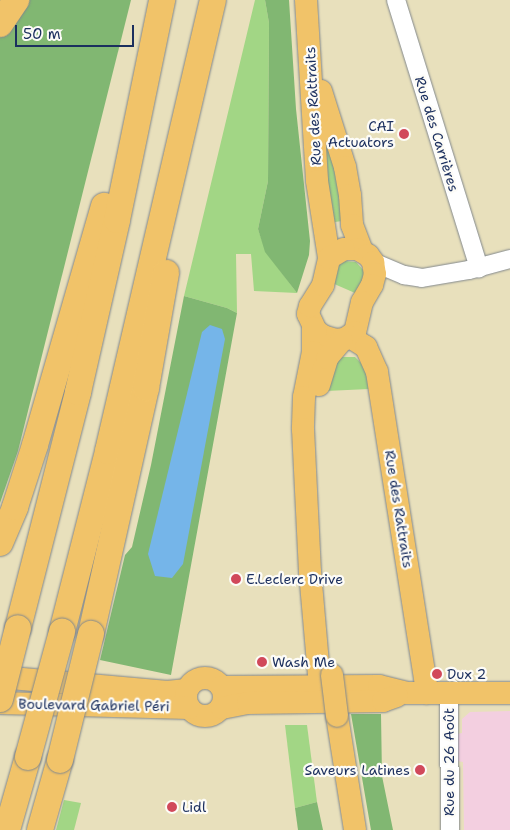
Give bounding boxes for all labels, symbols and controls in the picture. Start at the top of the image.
scale bar [18,15,136,47]
text: 50 m [23,24,61,44]
street label: Rue des Rattraits [301,46,325,166]
street label: Rue des Carrières [412,74,462,194]
place label: CAI Actuators [328,118,394,150]
marker: CAI Actuators [398,128,410,140]
street label: Rue des Rattraits [381,449,417,569]
place label: E.Leclerc Drive [246,571,343,587]
marker: E.Leclerc Drive [230,573,242,585]
place label: Wash Me [272,654,335,670]
marker: Wash Me [256,656,268,668]
place label: Dux 2 [447,666,486,682]
marker: Dux 2 [431,668,443,680]
street label: Boulevard Gabriel Péri [18,695,170,715]
street label: Rue du 26 Août [441,708,457,816]
place label: Saveurs Latines [305,762,410,778]
marker: Saveurs Latines [414,764,426,776]
place label: Lidl [182,799,206,815]
marker: Lidl [166,801,178,813]

